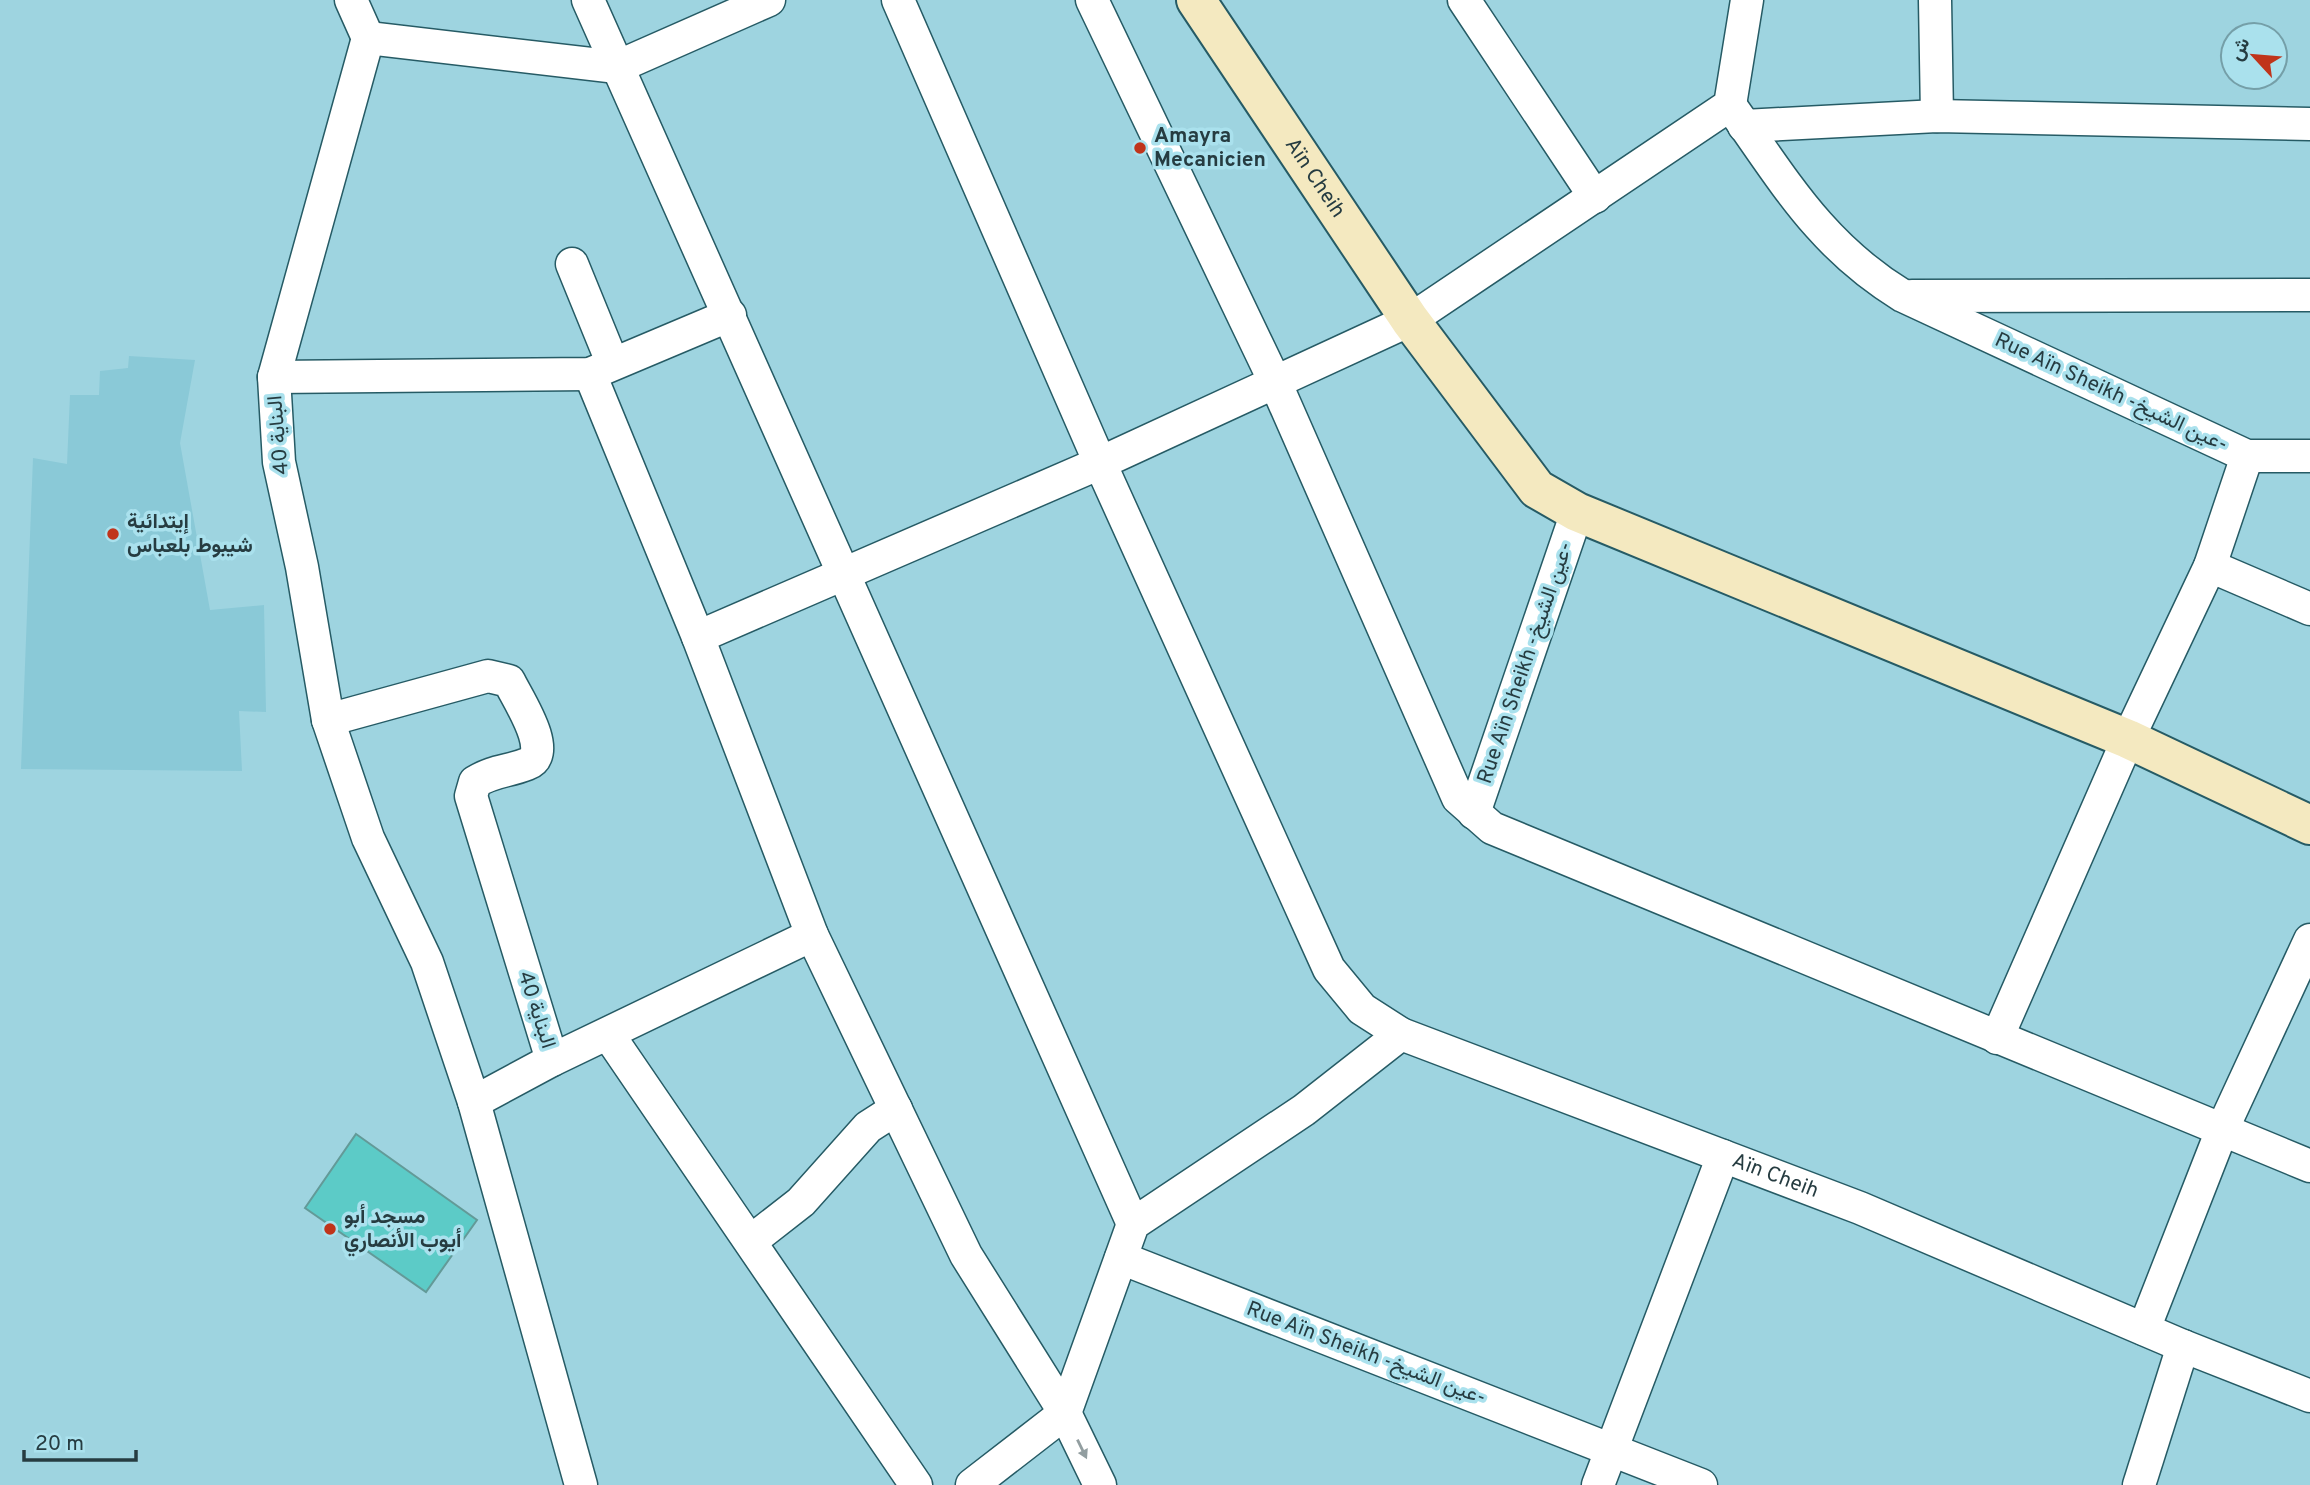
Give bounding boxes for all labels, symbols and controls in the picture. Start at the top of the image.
north arrow [2219,21,2289,91]
text: ش [2225,34,2256,65]
place label: Amayra Mecanicien [1154,123,1266,174]
street label: Aïn Cheih [1279,133,1351,223]
marker: Amayra Mecanicien [1132,140,1148,156]
street label: Rue Aïn Sheikh -عين الشيخ- [1990,327,2232,459]
street label: البناية 40 [262,394,296,476]
place label: إيتدائية شيبوط بلعباس [127,509,253,560]
marker: إيتدائية شيبوط بلعباس [105,526,121,542]
street label: Rue Aïn Sheikh -عين الشيخ- [1472,538,1580,788]
street label: البناية 40 [511,968,561,1052]
street label: Aïn Cheih [1728,1147,1822,1205]
place label: مسجد أبو أيوب الأنصاري [344,1203,461,1257]
marker: مسجد أبو أيوب الأنصاري [322,1221,338,1237]
street label: Rue Aïn Sheikh -عين الشيخ- [1242,1296,1490,1412]
scale bar [24,1418,136,1462]
text: 20 m [35,1431,84,1458]
one-way arrow [1077,1439,1088,1459]

